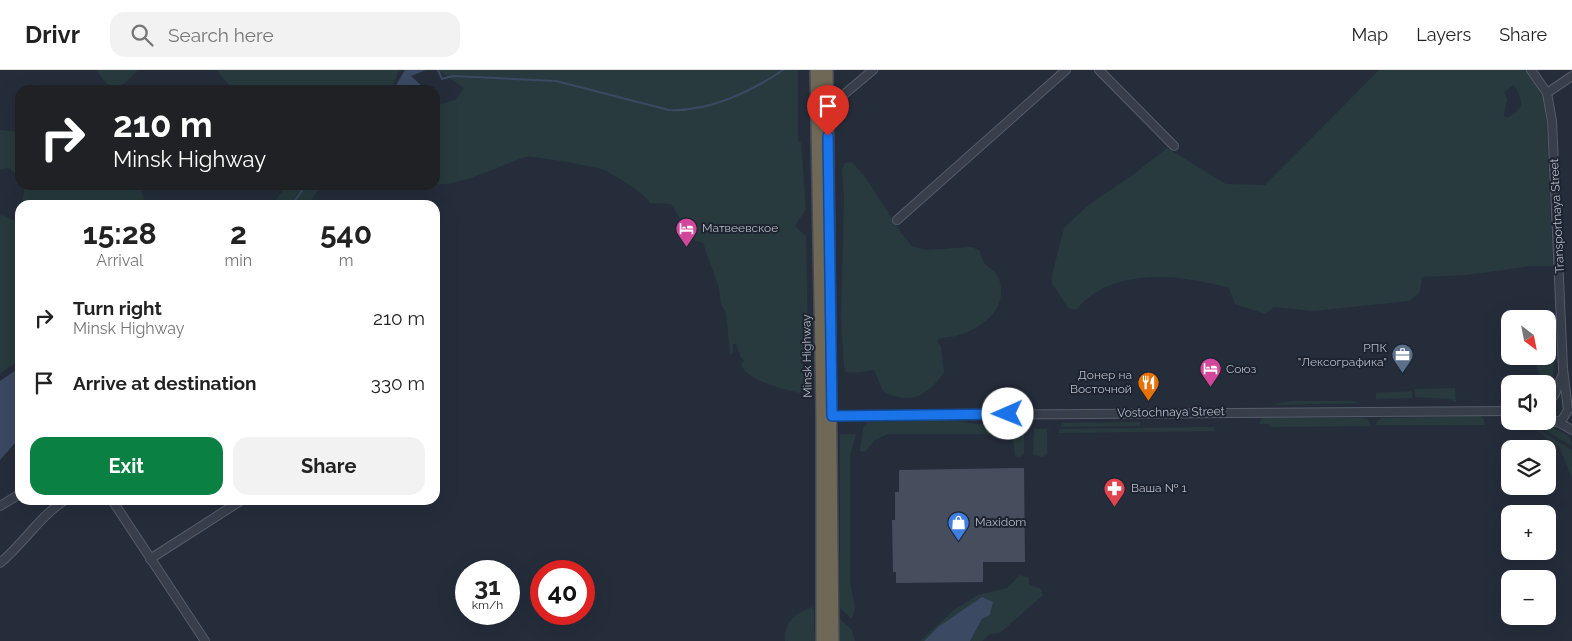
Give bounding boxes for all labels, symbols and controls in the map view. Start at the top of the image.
search box [110,12,460,57]
text: Drivr [25,20,80,49]
icon: search [128,21,156,49]
text: Search here [168,24,274,46]
text: Map [1352,24,1388,45]
text: Layers [1416,24,1471,45]
text: Share [1499,24,1547,45]
pin [807,85,849,136]
icon: arrive [814,92,842,120]
text: 210 m [113,104,213,145]
icon: right [30,105,95,170]
text: Minsk Highway [113,146,266,172]
street label: Transportnaya Street [1547,158,1567,274]
text: 15:28 [83,216,157,251]
text: 2 [230,216,247,251]
text: 540 [320,216,372,251]
hotel icon: Матвеевское [674,216,698,247]
place label: Матвеевское [702,221,778,235]
text: Arrival [96,251,143,270]
text: min [225,251,252,270]
text: m [339,251,353,270]
text: Turn right [73,297,162,319]
icon: right [30,304,58,332]
text: 210 m [373,307,425,329]
north arrow [1501,310,1556,365]
map controls [1501,310,1556,625]
street label: Minsk Highway [799,314,815,398]
text: Minsk Highway [73,319,184,338]
place label: РПК "Лексографика" [1298,341,1387,369]
office icon: РПК "Лексографика" [1391,343,1415,374]
hotel icon: Союз [1198,357,1222,388]
place label: Союз [1226,362,1257,376]
place label: Донер на Восточной [1070,368,1132,396]
icon: arrive [30,369,58,397]
restaurant icon: Донер на Восточной [1136,370,1160,401]
text: Arrive at destination [73,372,257,394]
text: 330 m [371,372,425,394]
button: sound [1501,375,1556,430]
position arrow [981,387,1033,439]
street label: Vostochnaya Street [1117,404,1225,420]
button: Exit [30,437,223,495]
button: Share [233,437,425,495]
button: layers [1501,440,1556,495]
pharmacy icon: Ваша № 1 [1103,476,1127,507]
place label: Ваша № 1 [1131,481,1187,495]
button: + [1501,505,1556,560]
shop icon: Maxidom [947,510,971,541]
place label: Maxidom [975,515,1026,529]
speed limit sign: 40 [530,560,595,625]
button: − [1501,570,1556,625]
text: 31 [474,571,501,601]
text: km/h [472,598,503,612]

